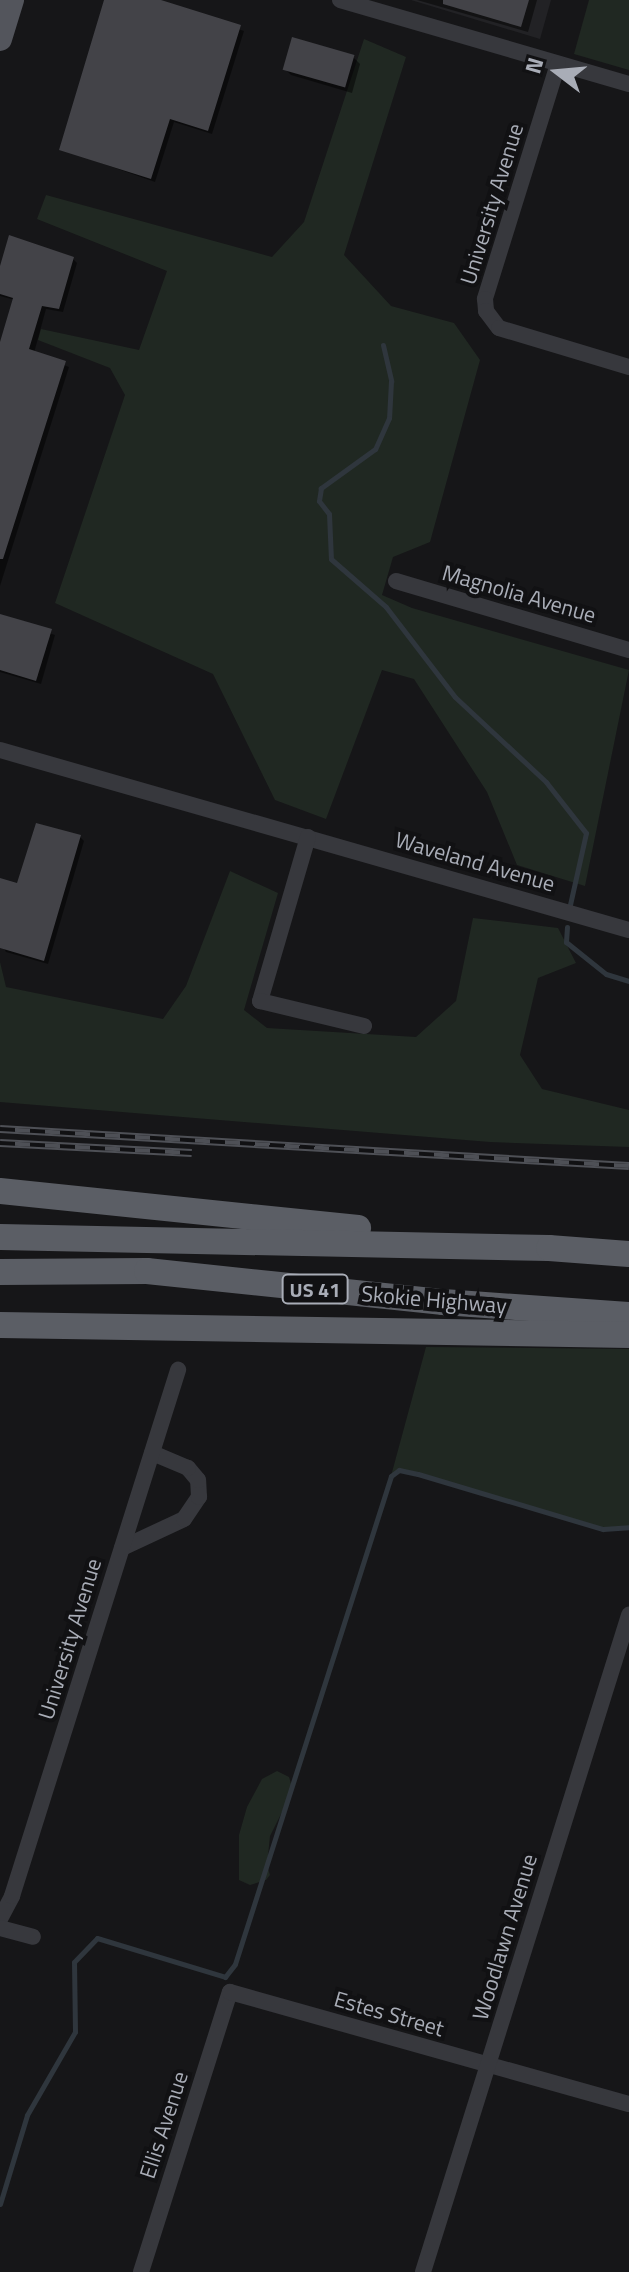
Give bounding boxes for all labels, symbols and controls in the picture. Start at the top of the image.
north arrow [517,32,597,112]
text: N [515,53,552,77]
street label: University Avenue [455,120,529,288]
street label: Magnolia Avenue [439,559,599,629]
street label: Waveland Avenue [392,827,558,897]
road number: US 41 [281,1273,349,1305]
street label: Skokie Highway [360,1280,508,1320]
street label: University Avenue [33,1555,107,1723]
street label: Woodlawn Avenue [467,1851,543,2023]
street label: Estes Street [331,1986,447,2042]
street label: Ellis Avenue [134,2068,194,2182]

